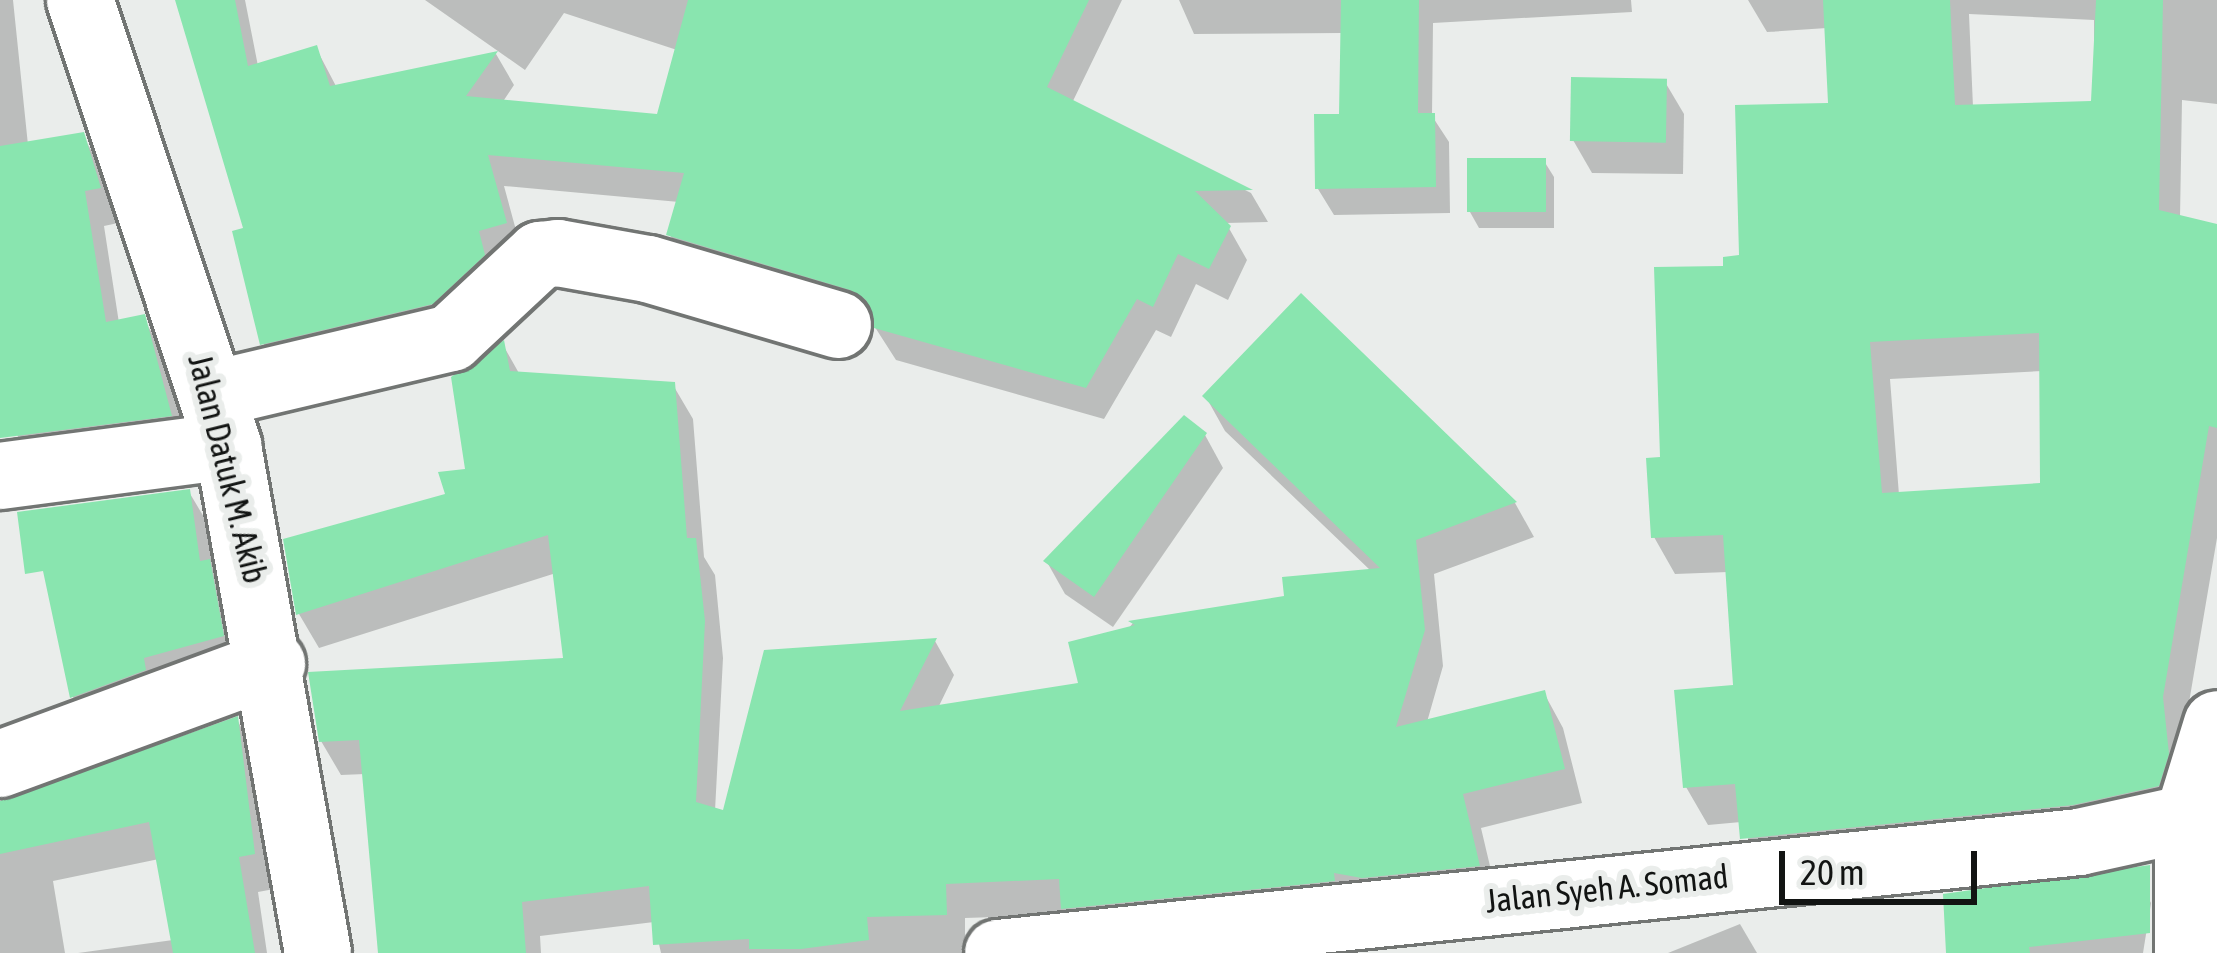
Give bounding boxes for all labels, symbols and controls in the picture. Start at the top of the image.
street label: Jalan Datuk M. Akib [179,351,275,587]
scale bar [1785,827,1983,901]
text: 20 m [1800,851,1865,893]
street label: Jalan Syeh A. Somad [1484,857,1730,921]

